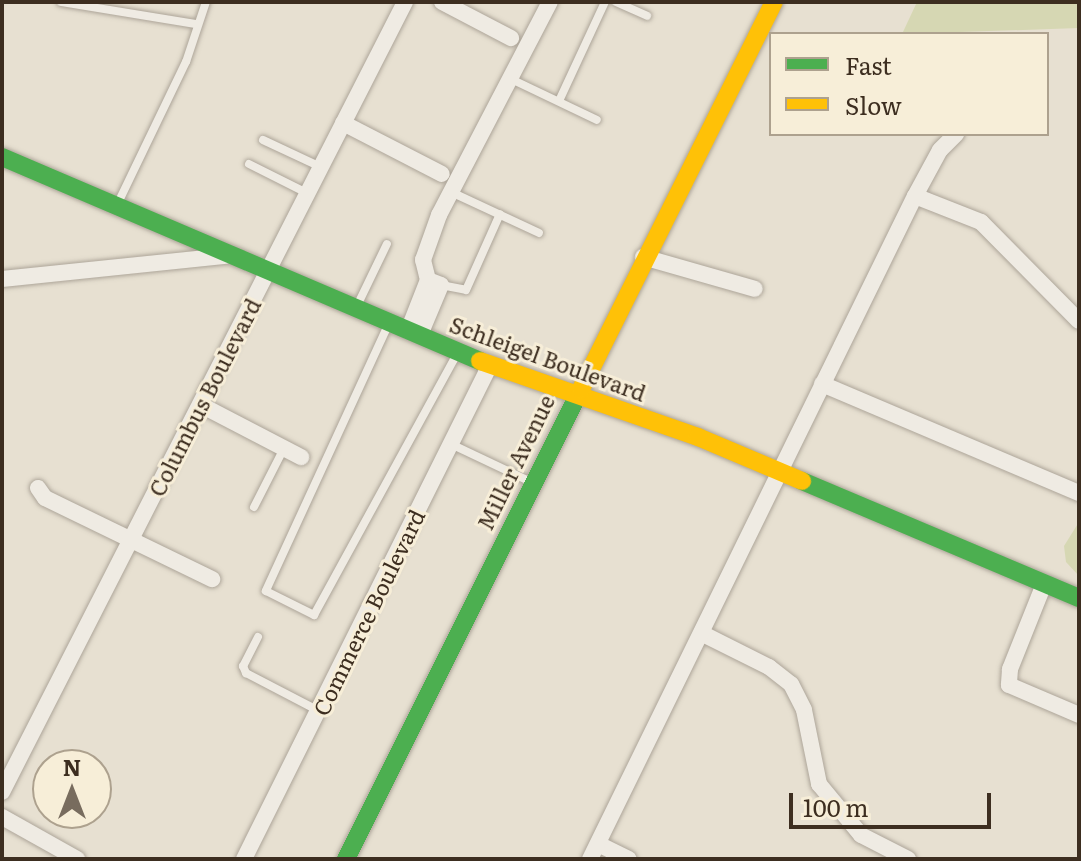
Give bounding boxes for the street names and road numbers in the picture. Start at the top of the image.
street label: Columbus Boulevard [143,294,265,500]
street label: Schleigel Boulevard [446,310,650,406]
street label: Miller Avenue [471,390,559,534]
street label: Commerce Boulevard [307,505,429,719]

